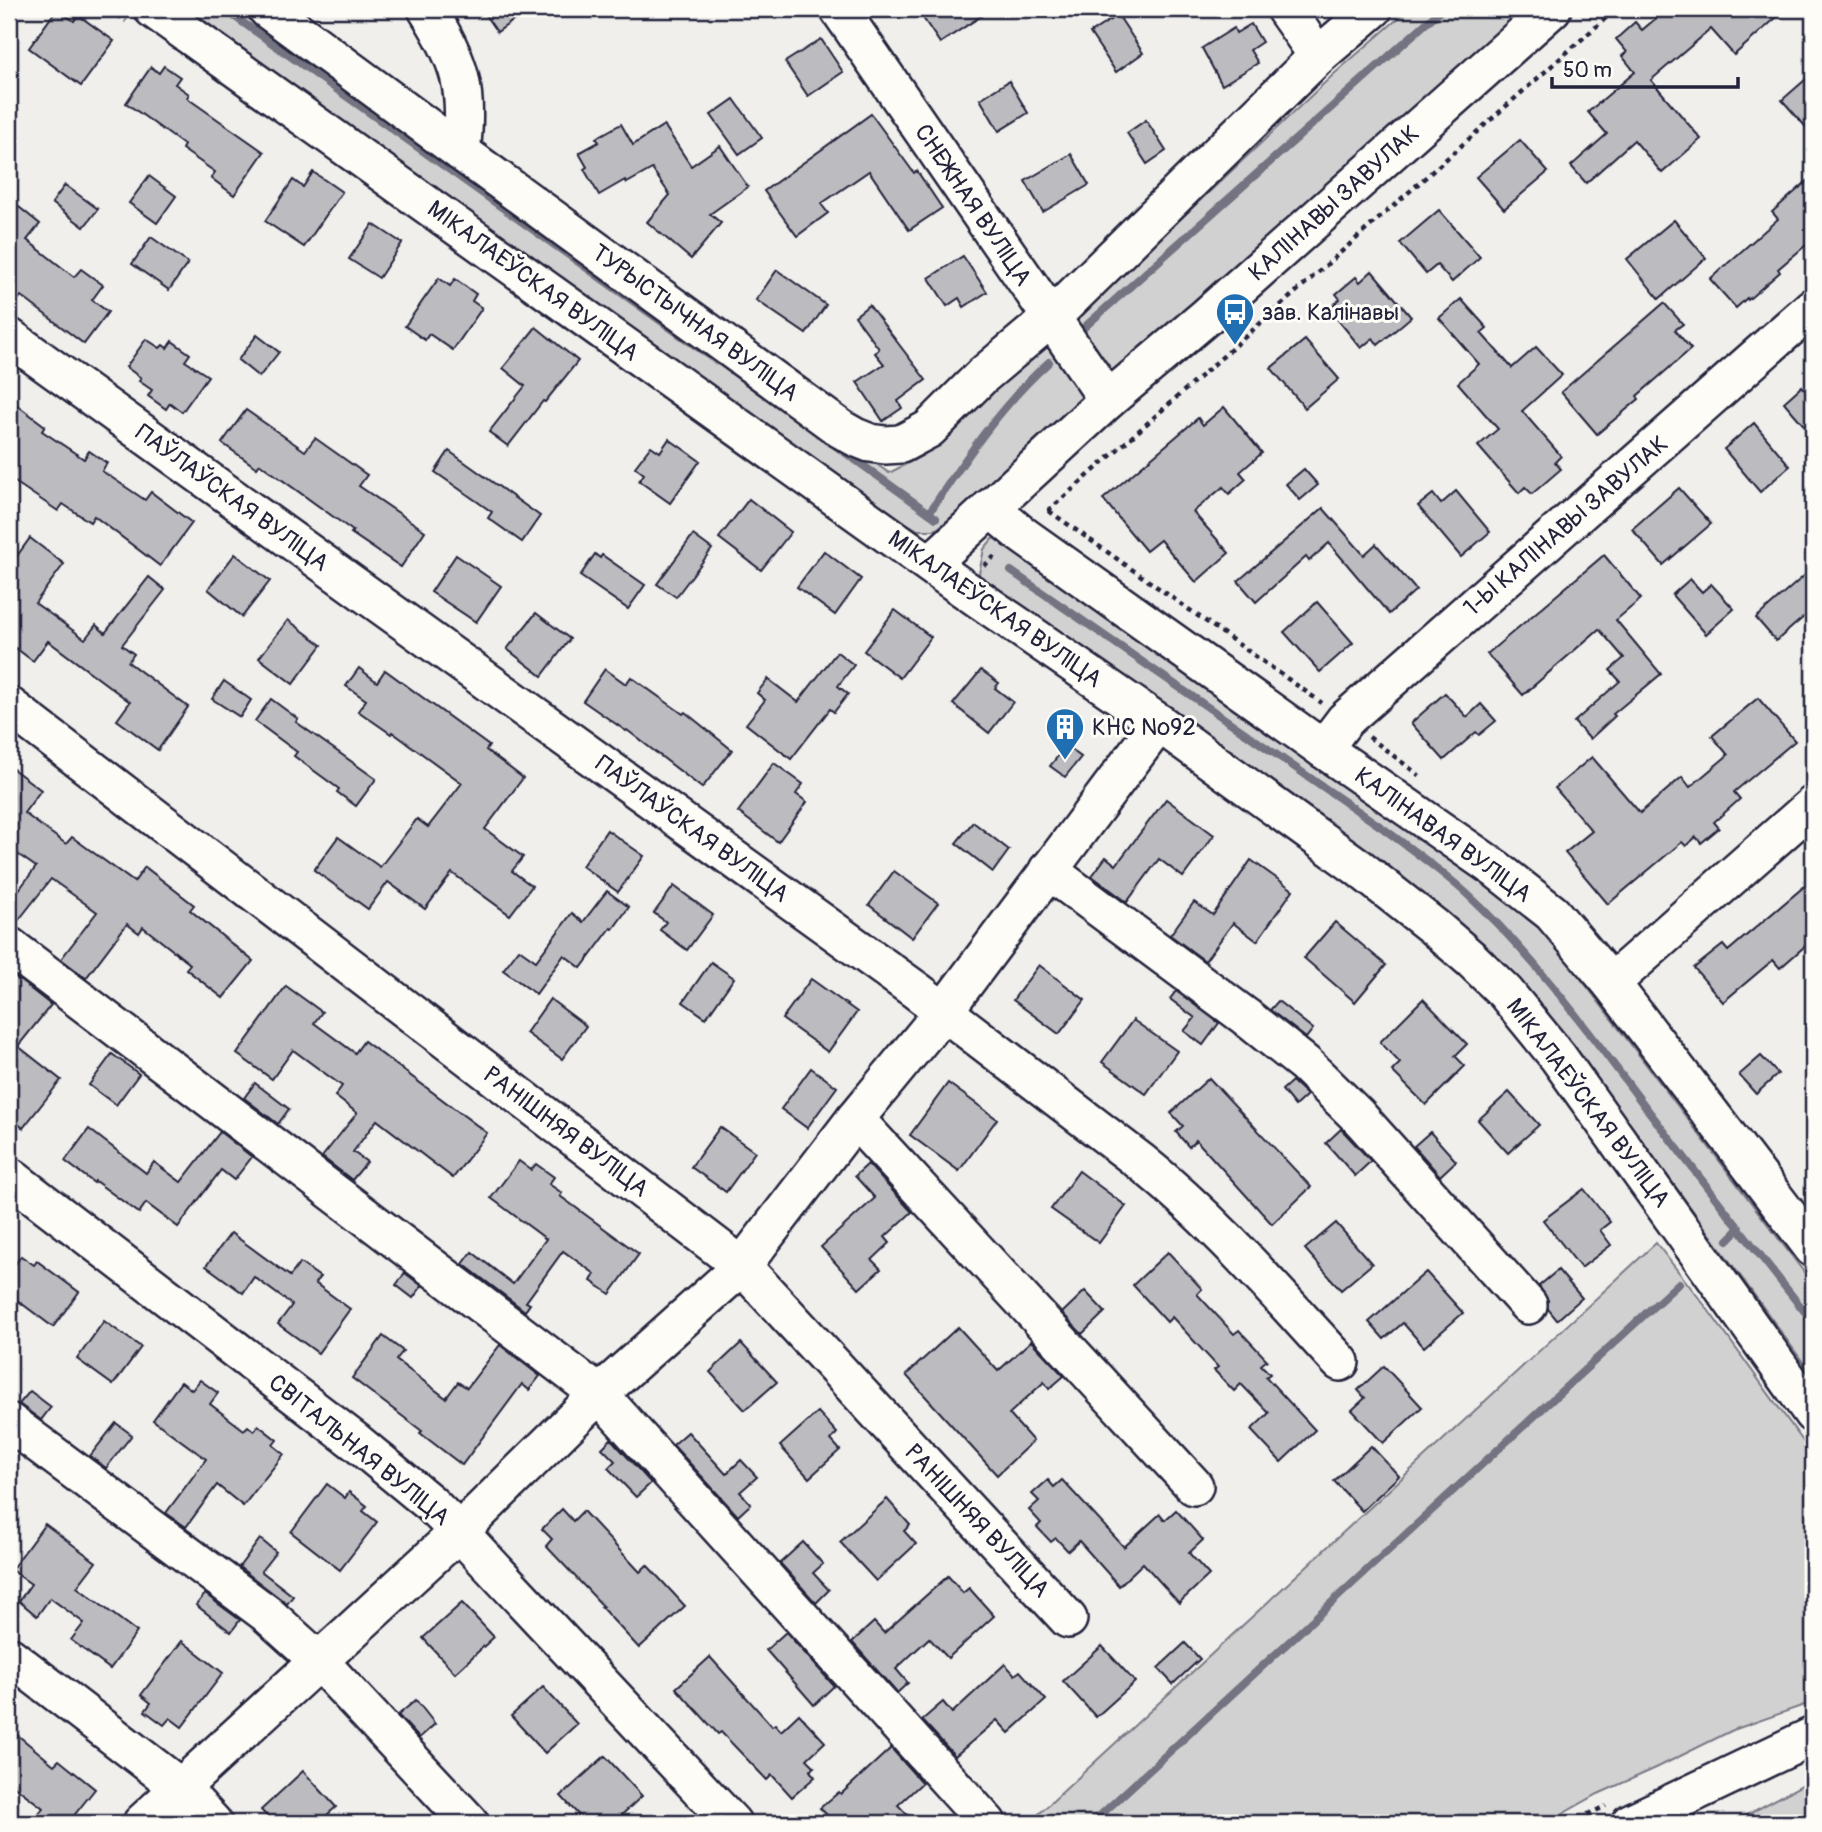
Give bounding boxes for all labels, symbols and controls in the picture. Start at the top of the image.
scale bar [1552,46,1738,90]
text: 50 m [1563,57,1612,84]
street label: СНЕЖНАЯ ВУЛІЦА [908,119,1038,291]
street label: КАЛІНАВЫ ЗАВУЛАК [1243,119,1425,287]
street label: МІКАЛАЕЎСКАЯ ВУЛІЦА [422,195,644,367]
street label: ТУРЫСТЫЧНАЯ ВУЛІЦА [586,238,804,408]
bus stop icon: зав. Калінавы [1214,291,1256,346]
place label: зав. Калінавы [1262,298,1399,327]
street label: ПАЎЛАЎСКАЯ ВУЛІЦА [130,418,334,578]
street label: 1-Ы КАЛІНАВЫ ЗАВУЛАК [1458,429,1674,623]
street label: МІКАЛАЕЎСКАЯ ВУЛІЦА [883,524,1107,694]
building icon: КНС №92 [1044,706,1086,761]
place label: КНС №92 [1092,713,1196,742]
street label: ПАЎЛАЎСКАЯ ВУЛІЦА [590,749,794,909]
street label: КАЛІНАВАЯ ВУЛІЦА [1349,761,1537,909]
street label: МІКАЛАЕЎСКАЯ ВУЛІЦА [1500,993,1676,1213]
street label: РАНІШНЯЯ ВУЛІЦА [478,1061,654,1203]
street label: СВІТАЛЬНАЯ ВУЛІЦА [263,1368,455,1532]
street label: РАНІШНЯЯ ВУЛІЦА [899,1438,1055,1604]

